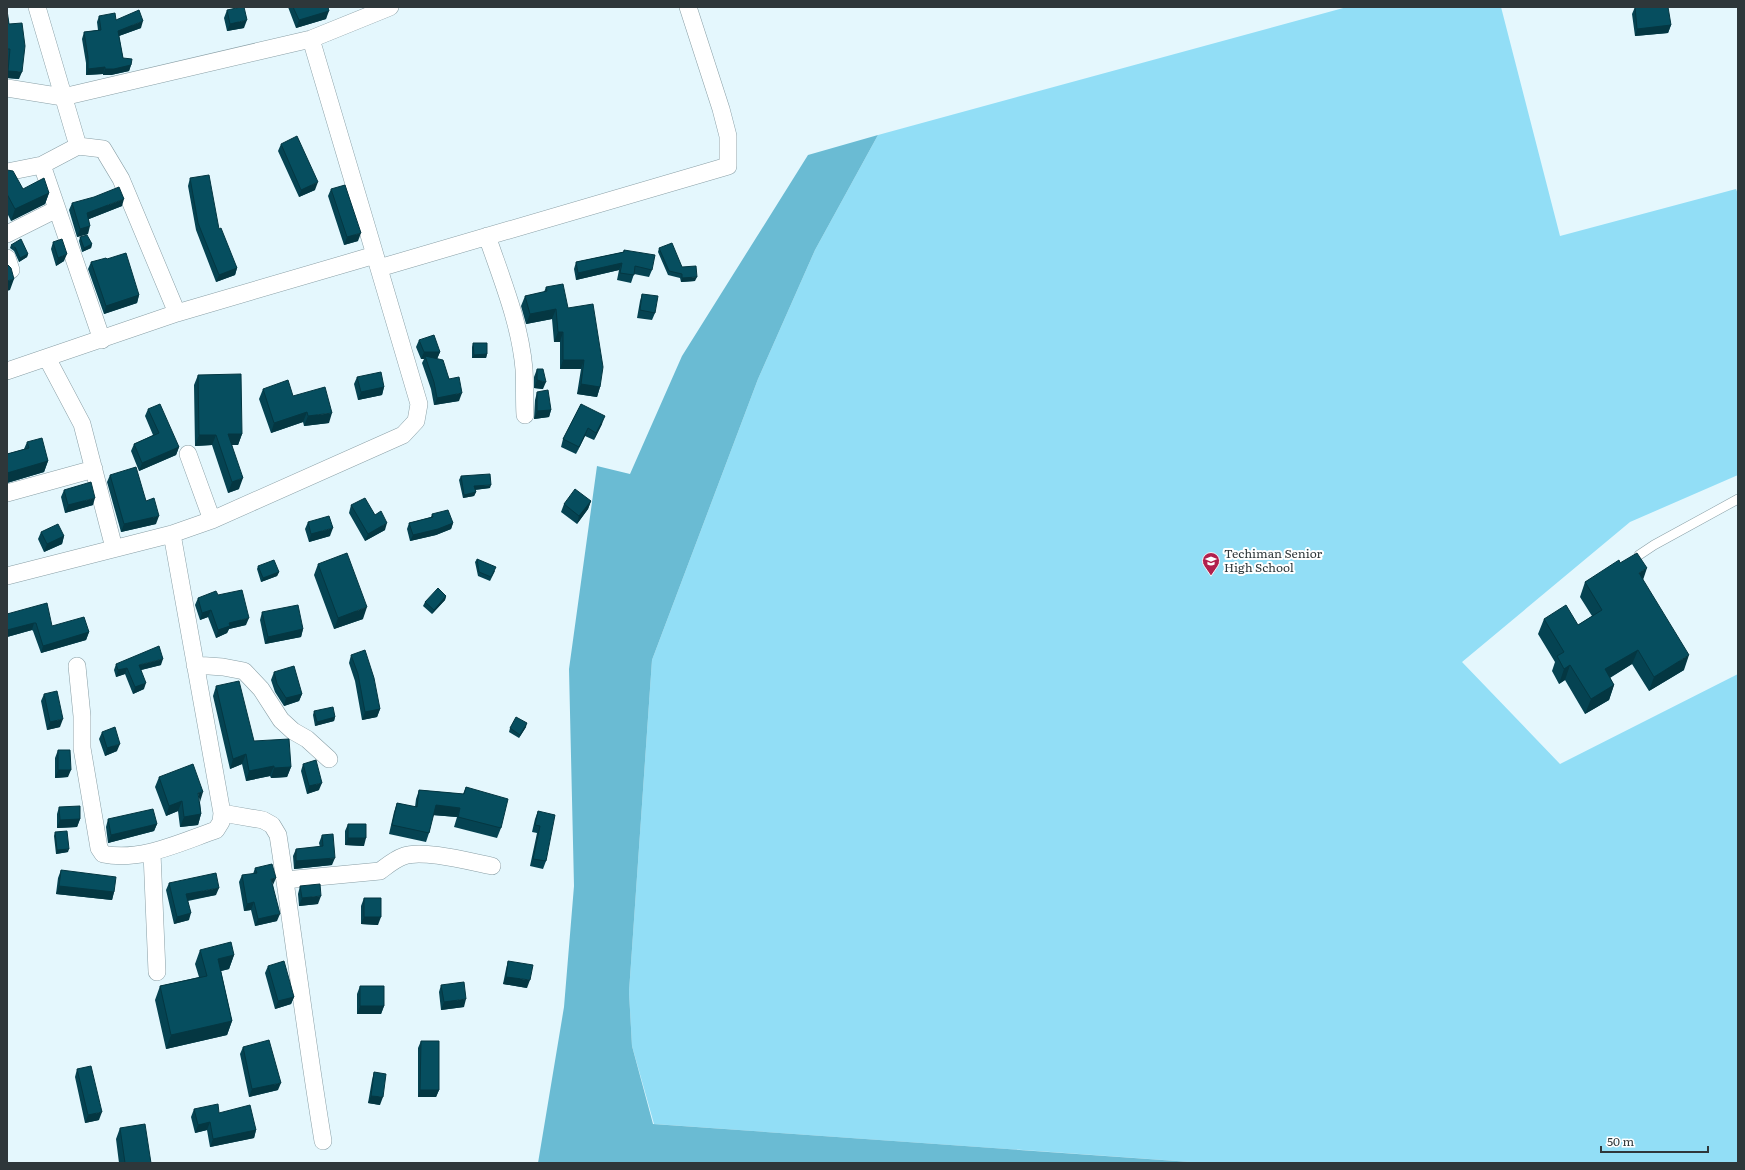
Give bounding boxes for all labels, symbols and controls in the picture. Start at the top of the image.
place label: Techiman Senior High School [1224,544,1323,576]
school or university icon: Techiman Senior High School [1201,551,1221,576]
scale bar [1601,1128,1708,1154]
text: 50 m [1607,1132,1634,1150]

